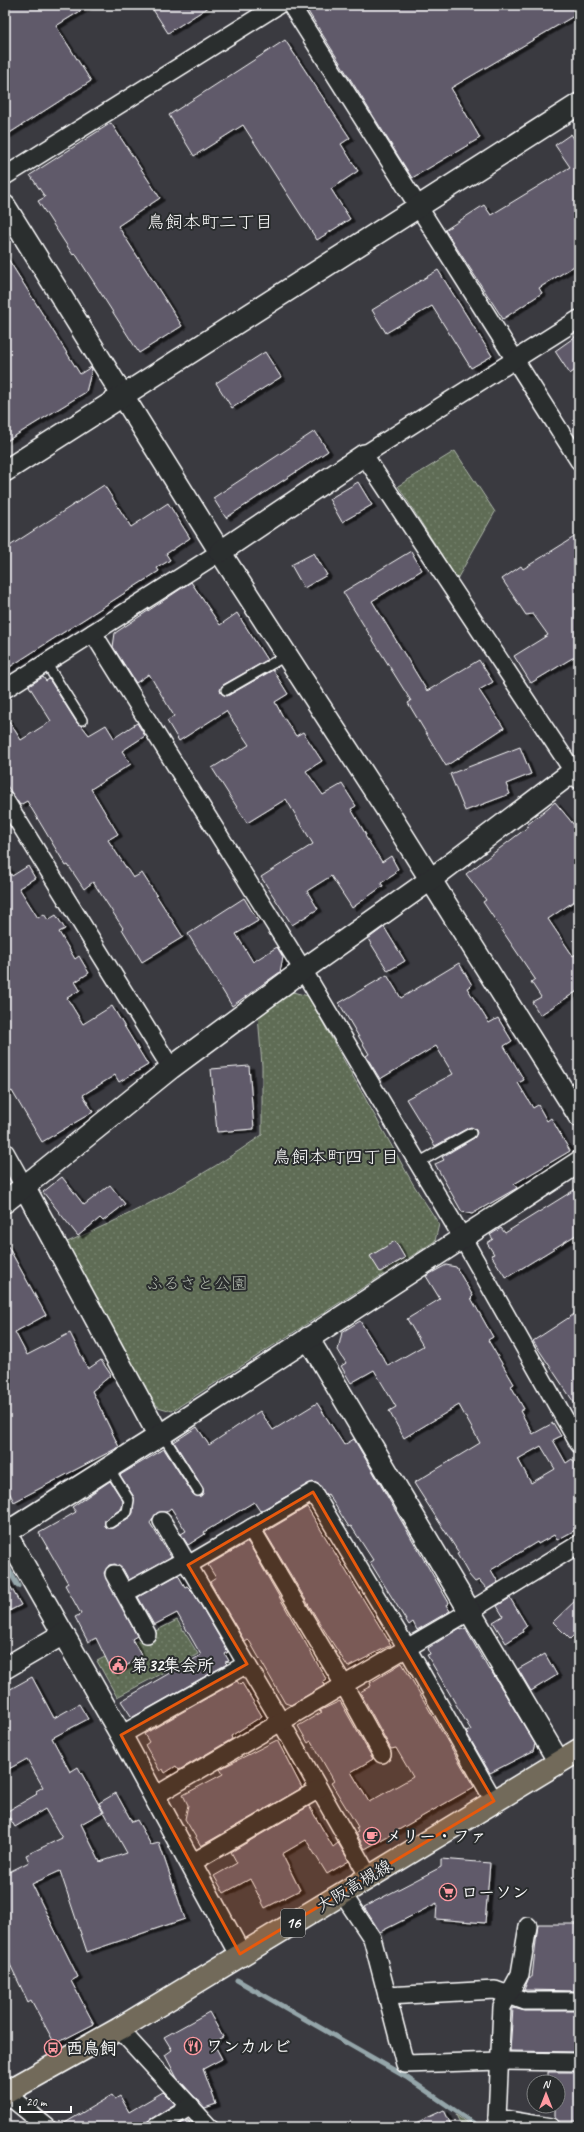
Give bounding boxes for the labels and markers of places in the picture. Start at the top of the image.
public building icon: 第32集会所 [108,1655,128,1675]
place label: 第32集会所 [131,1655,214,1676]
cafe icon: メリー・ファ [362,1826,382,1846]
place label: メリー・ファ [385,1826,487,1847]
supermarket icon: ローソン [438,1882,458,1902]
place label: ローソン [461,1882,529,1903]
restaurant icon: ワンカルビ [183,2036,203,2056]
place label: ワンカルビ [206,2036,291,2057]
bus stop icon: 西鳥飼 [43,2038,63,2058]
place label: 西鳥飼 [66,2038,117,2059]

